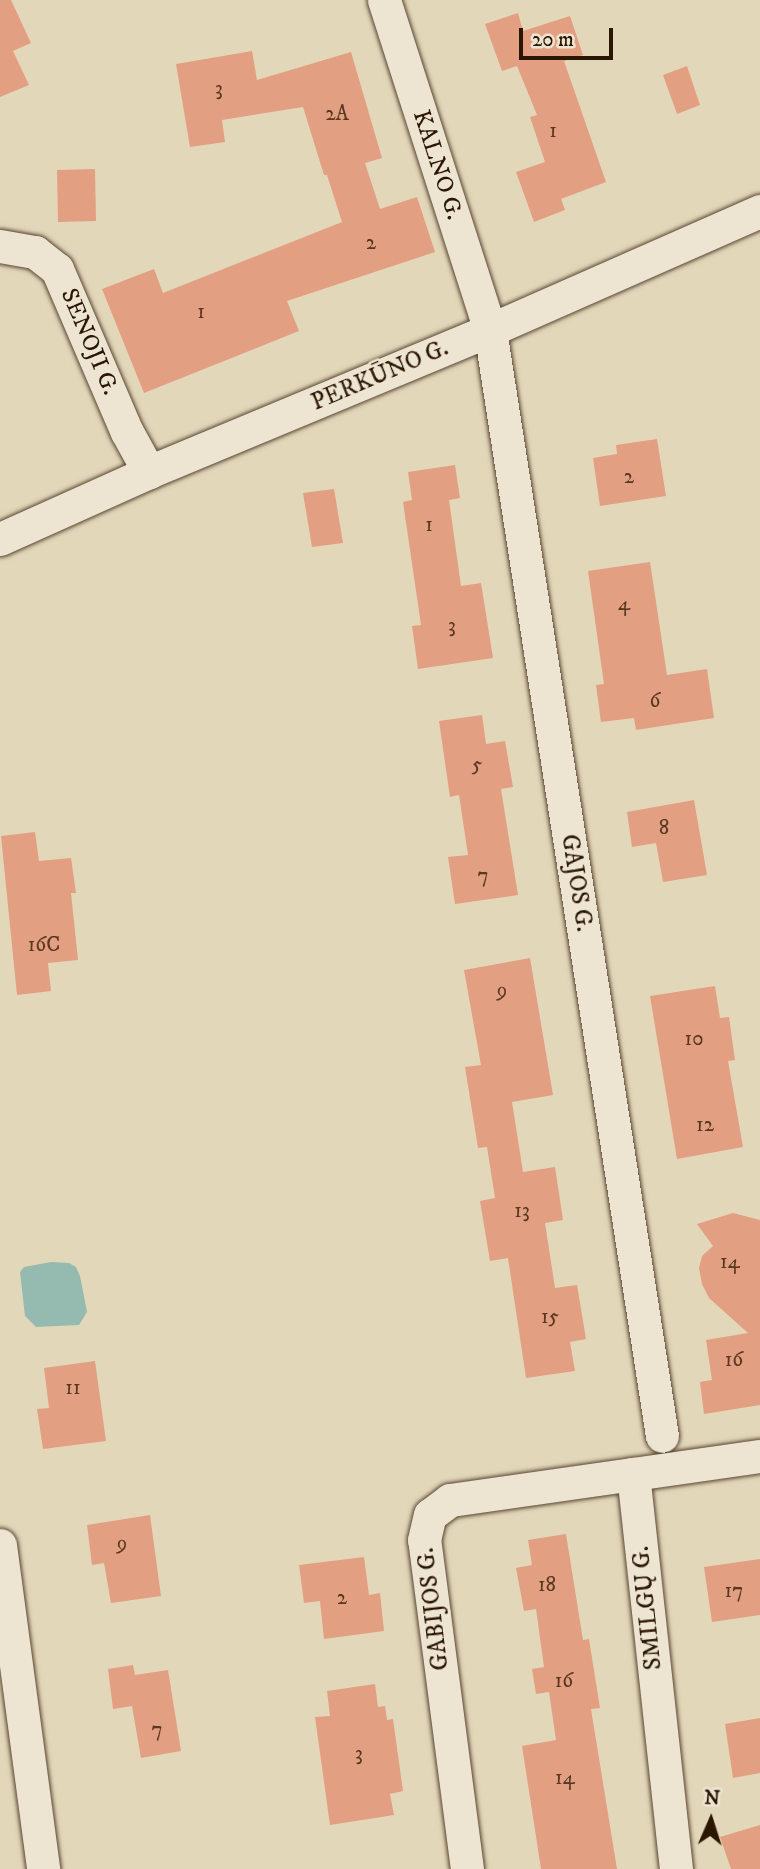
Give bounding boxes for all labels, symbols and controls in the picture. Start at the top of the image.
scale bar [522,14,616,58]
text: 20 m [532,27,574,53]
house number: 3 [215,76,223,102]
house number: 2A [325,101,349,127]
street label: KALNO G. [406,107,468,223]
house number: 1 [549,118,557,144]
house number: 2 [366,230,376,256]
street label: SENOJI G. [54,285,124,399]
house number: 1 [197,299,205,325]
street label: PERKŪNO G. [307,334,453,418]
house number: 2 [624,464,634,490]
house number: 1 [425,512,433,538]
house number: 4 [618,591,630,617]
house number: 3 [448,613,456,639]
house number: 6 [650,688,660,714]
house number: 5 [472,752,482,778]
house number: 8 [659,815,669,841]
street label: GAJOS G. [554,832,598,934]
house number: 7 [477,863,489,889]
house number: 16C [28,932,60,958]
house number: 9 [497,978,507,1004]
house number: 10 [685,1026,703,1052]
house number: 12 [696,1112,714,1138]
house number: 13 [514,1198,530,1224]
house number: 14 [720,1249,740,1275]
house number: 15 [541,1304,559,1330]
house number: 16 [725,1347,743,1373]
house number: 11 [65,1375,81,1401]
house number: 9 [117,1531,127,1557]
street label: SMILGŲ G. [627,1545,669,1671]
street label: GABIJOS G. [412,1546,456,1672]
house number: 18 [538,1572,556,1598]
house number: 17 [725,1578,743,1604]
house number: 2 [337,1585,347,1611]
house number: 16 [555,1668,573,1694]
house number: 7 [151,1717,163,1743]
house number: 3 [355,1741,363,1767]
house number: 14 [555,1765,575,1791]
north arrow [676,1785,746,1855]
text: N [704,1787,721,1810]

